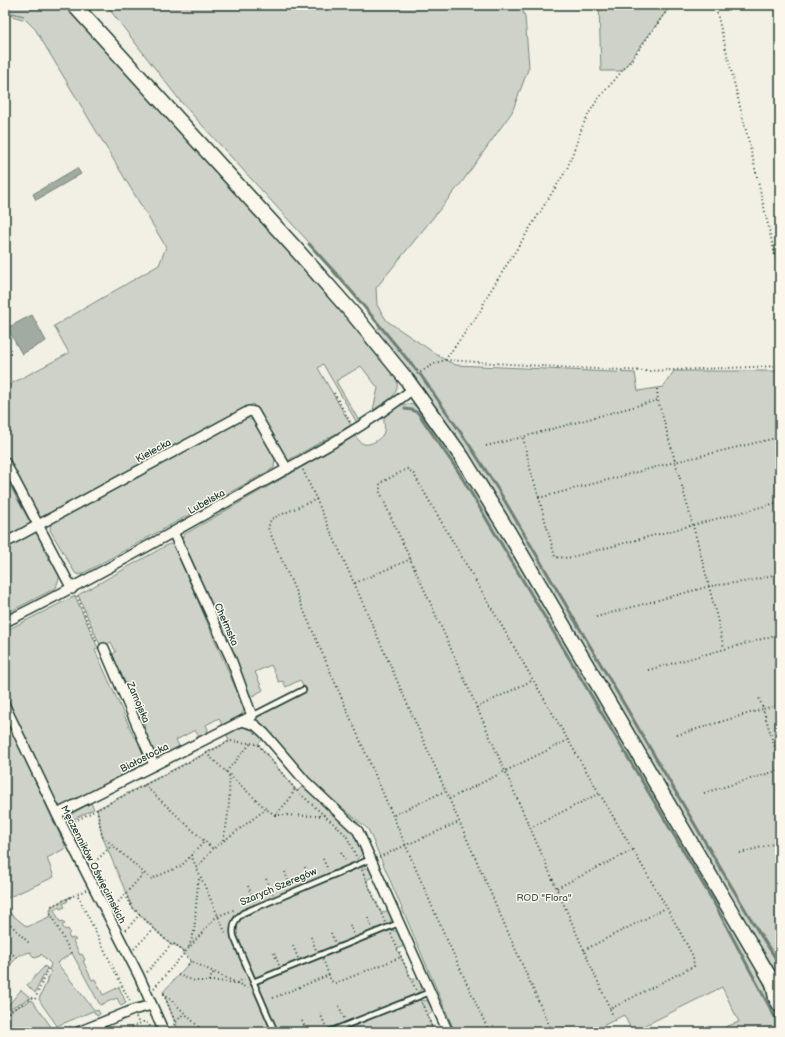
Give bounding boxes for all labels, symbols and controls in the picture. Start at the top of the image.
street label: Kielecka [134,436,174,465]
street label: Lubelska [186,487,227,517]
street label: Chełmska [211,601,241,648]
street label: Zamojska [124,679,152,725]
street label: Białostocka [118,740,171,775]
street label: Męczenników Oświęcimskich [58,803,128,926]
street label: Szarych Szeregów [238,865,319,908]
park label: ROD "Flora" [516,892,572,904]

